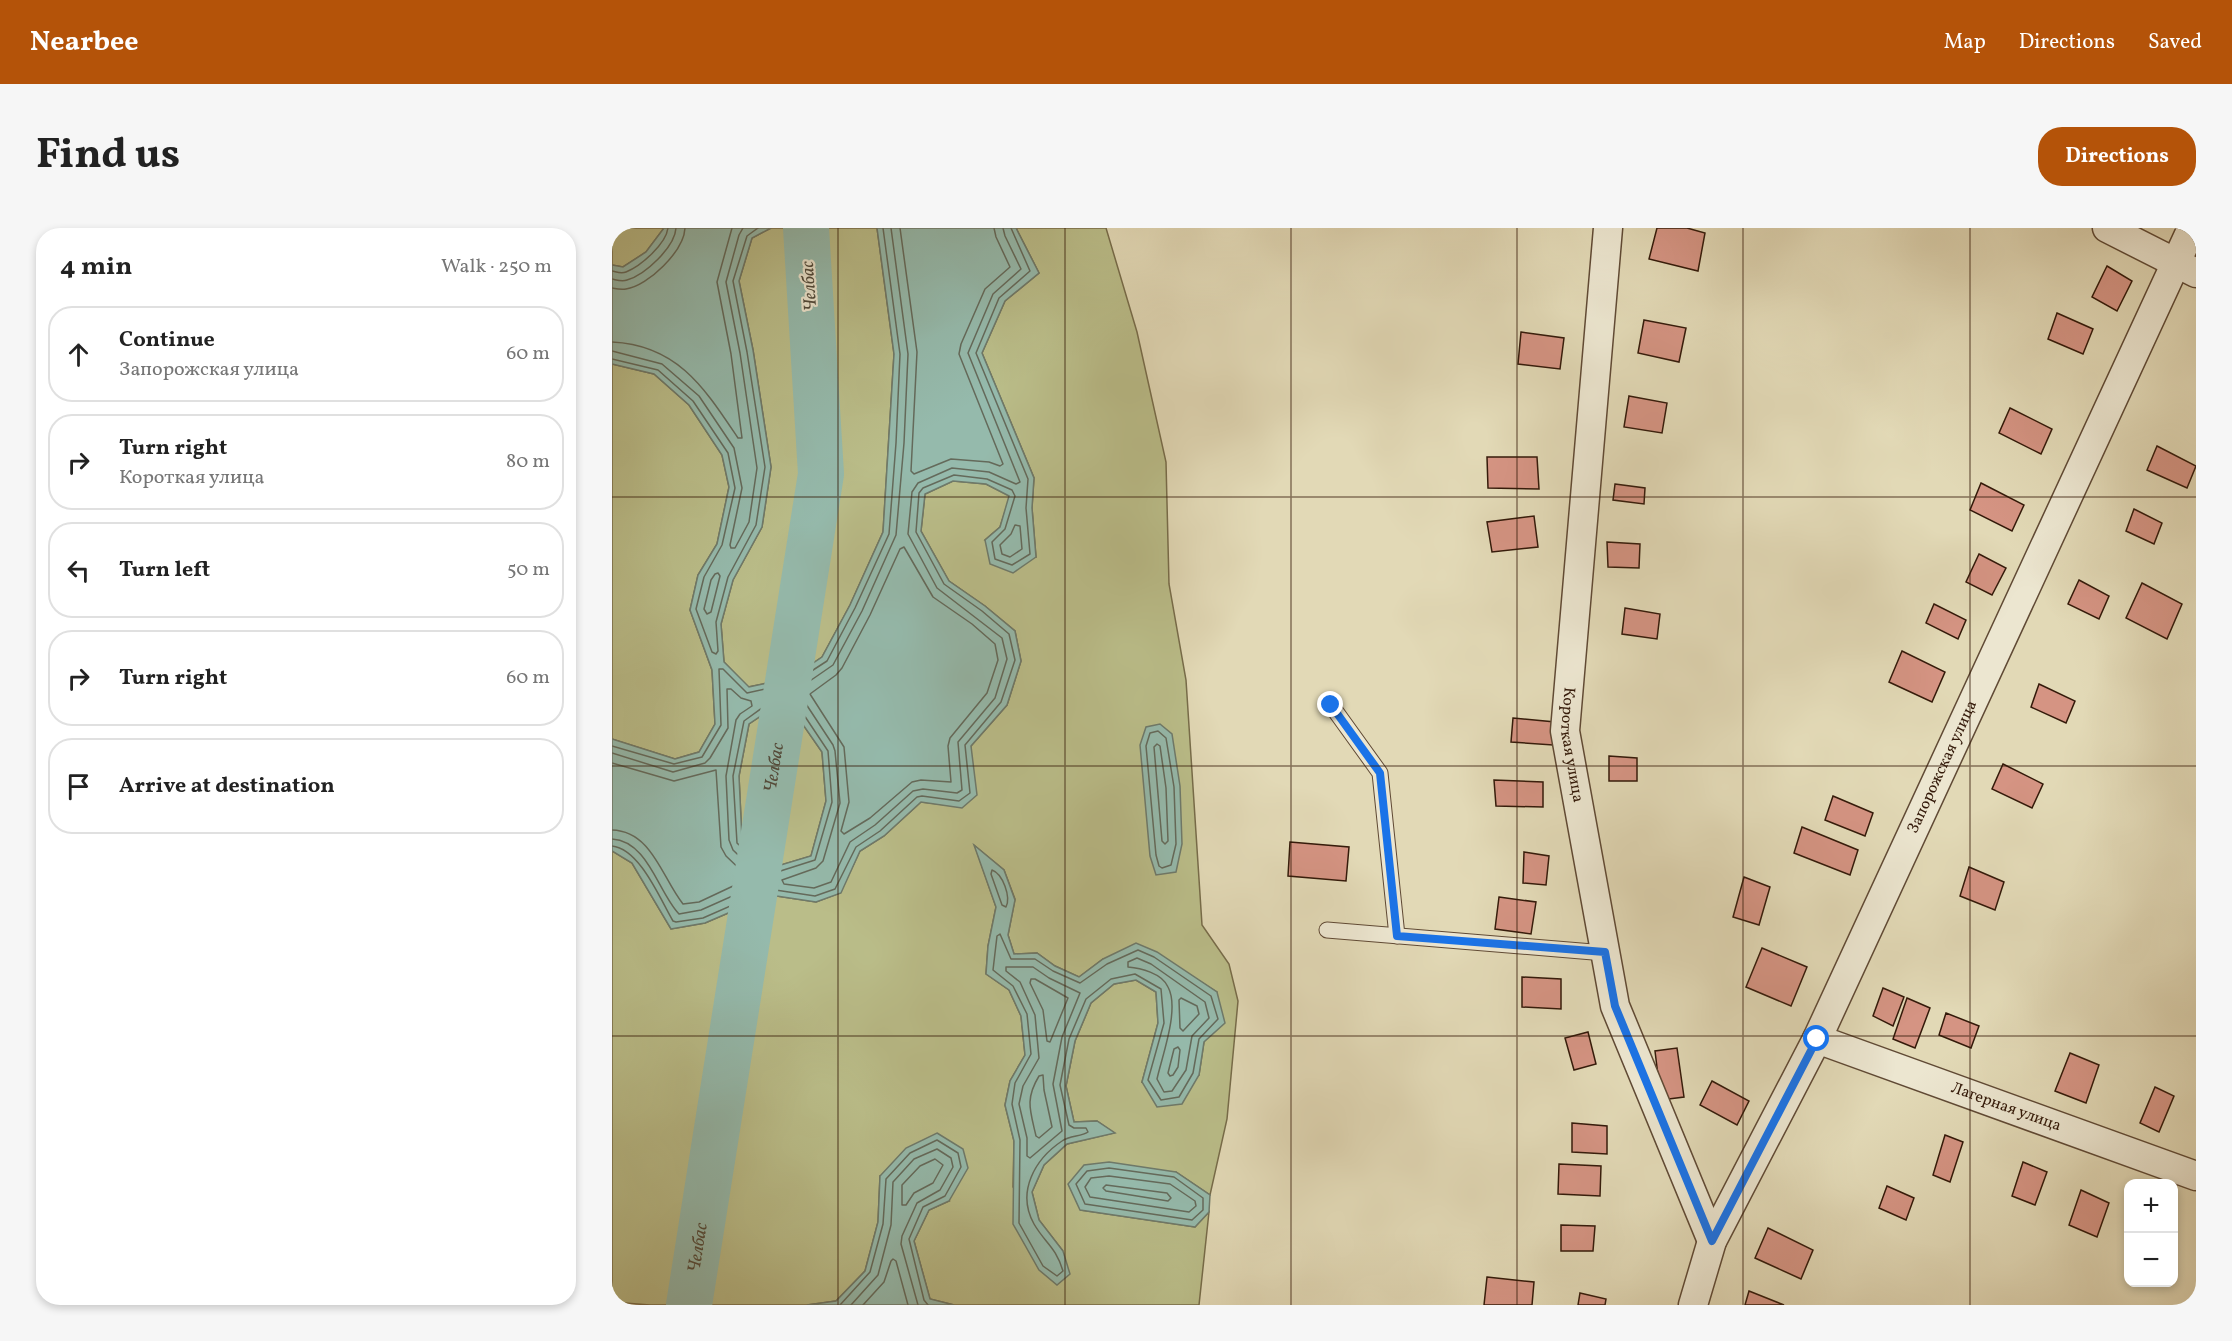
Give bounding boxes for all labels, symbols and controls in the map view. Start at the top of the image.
text: Nearbee [30,23,139,62]
text: Map [1944,28,1986,57]
text: Directions [2019,28,2115,57]
text: Saved [2148,28,2202,57]
text: Find us [36,127,180,186]
button: Directions [2038,127,2196,186]
text: 4 min [60,249,132,285]
text: Walk · 250 m [441,253,552,281]
water label: Челбас [796,260,824,312]
text: Continue [119,325,215,356]
icon: ahead [62,338,95,371]
text: 60 m [506,340,550,368]
text: Запорожская улица [119,356,299,384]
text: Turn right [119,433,227,464]
icon: right [62,446,95,479]
text: 80 m [506,448,550,476]
text: Короткая улица [119,464,265,492]
icon: left [62,554,95,587]
text: Turn left [119,555,210,586]
text: 50 m [507,556,550,584]
icon: right [62,662,95,695]
text: Turn right [119,663,227,694]
text: 60 m [506,664,550,692]
street label: Короткая улица [1554,686,1589,804]
route end [1317,691,1343,717]
street label: Запорожская улица [1903,697,1983,837]
water label: Челбас [758,741,791,794]
icon: arrive [62,770,95,803]
text: Arrive at destination [119,771,335,802]
route start [1803,1025,1829,1051]
street label: Лагерная улица [1948,1077,2064,1137]
map controls [2124,1179,2178,1287]
button: + [2124,1179,2178,1233]
water label: Челбас [682,1221,714,1274]
button: − [2124,1233,2178,1287]

